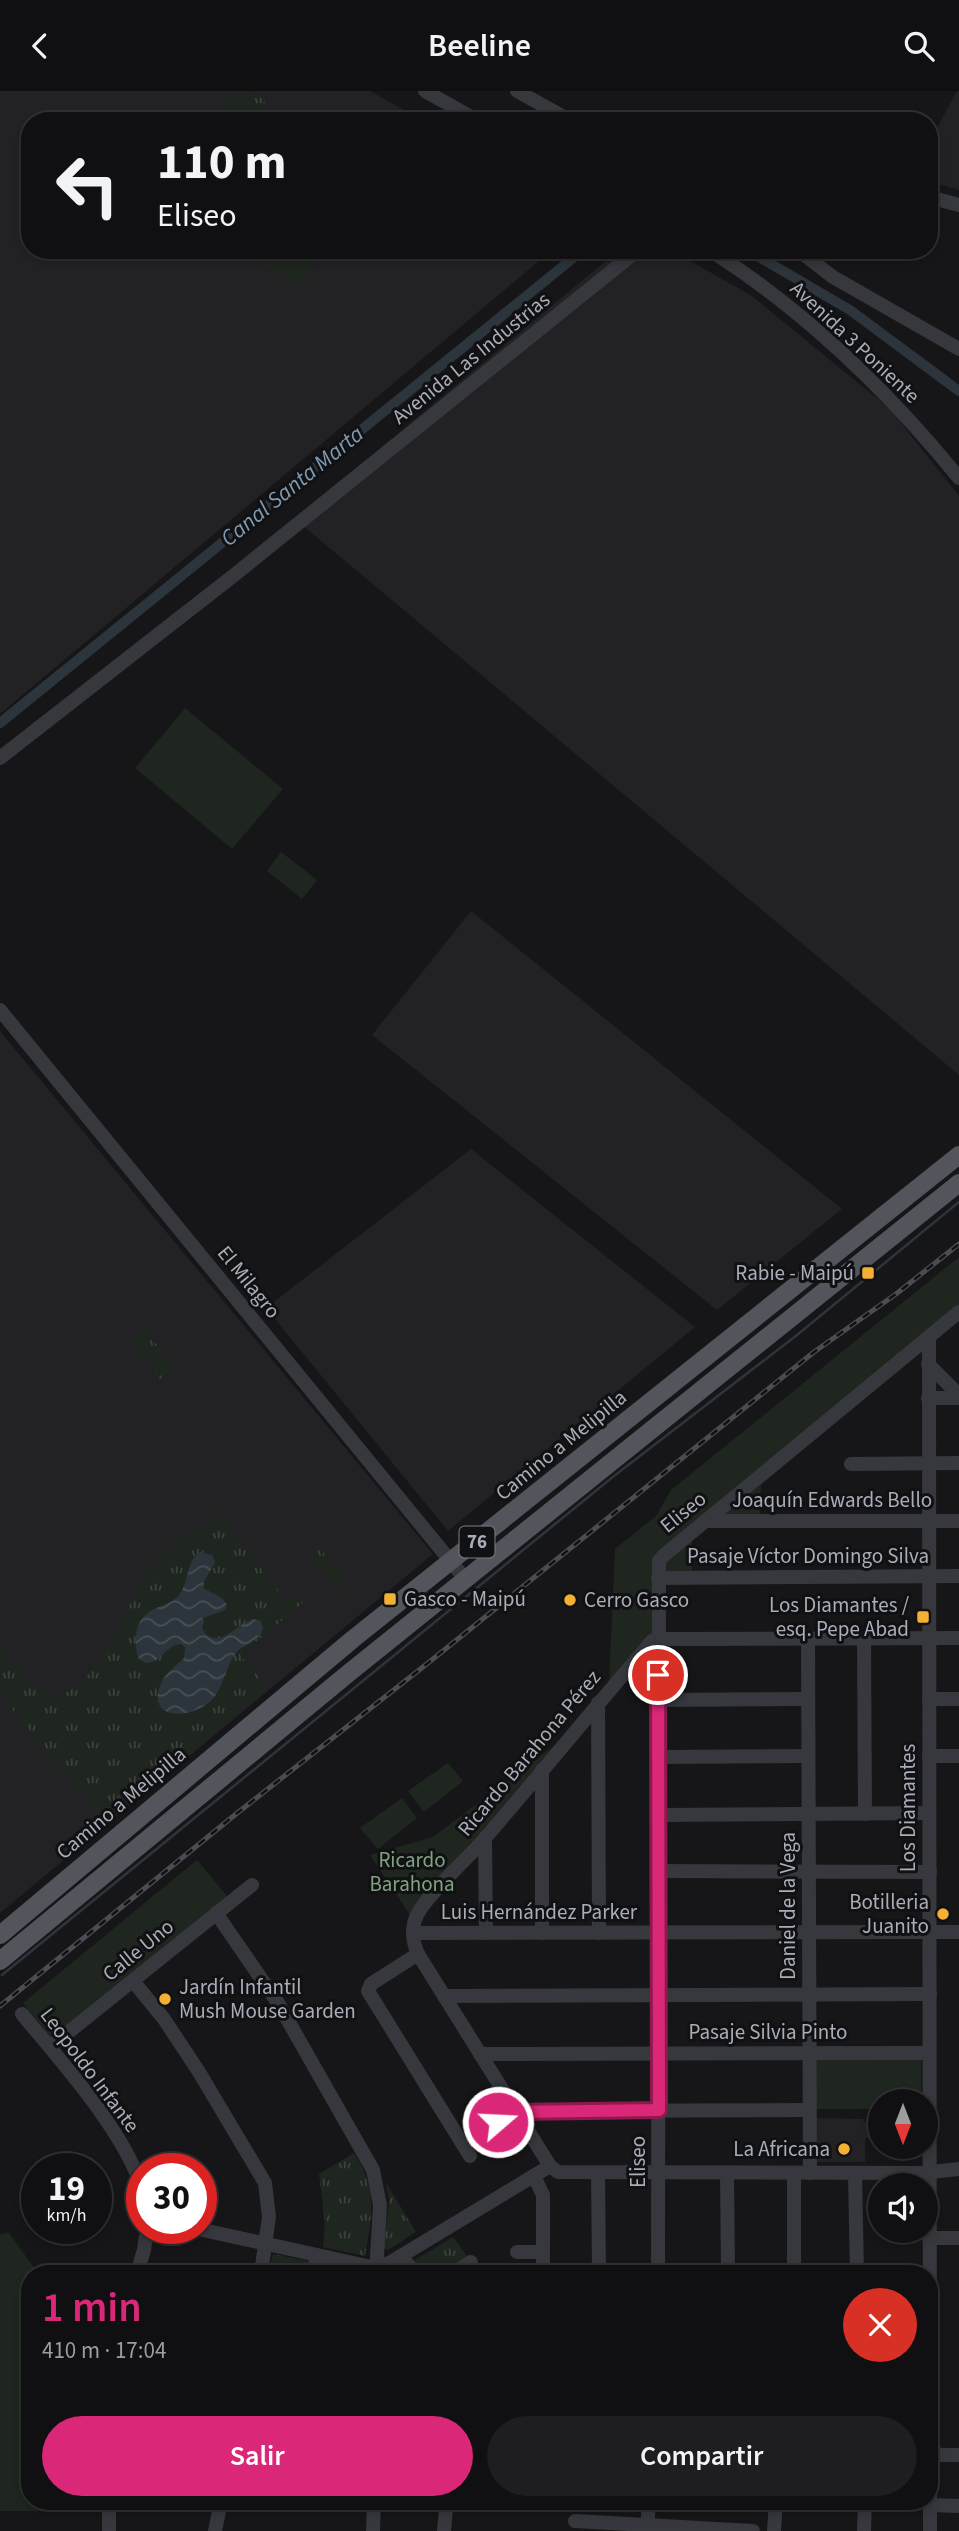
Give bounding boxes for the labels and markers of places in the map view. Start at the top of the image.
place label: Rabie - Maipú [735,1258,854,1288]
marker: Rabie - Maipú [860,1265,876,1281]
place label: Gasco - Maipú [404,1584,526,1614]
place label: Cerro Gasco [584,1585,689,1615]
place label: Los Diamantes / esq. Pepe Abad [769,1590,910,1644]
marker: Gasco - Maipú [382,1591,398,1607]
marker: Cerro Gasco [562,1592,578,1608]
marker: Los Diamantes / esq. Pepe Abad [915,1609,931,1625]
pin [628,1645,688,1705]
place label: Botilleria Juanito [849,1887,929,1941]
marker: Botilleria Juanito [935,1906,951,1922]
place label: Jardín Infantil Mush Mouse Garden [179,1972,356,2026]
marker: Jardín Infantil Mush Mouse Garden [157,1991,173,2007]
place label: La Africana [733,2134,830,2164]
marker: La Africana [836,2141,852,2157]

